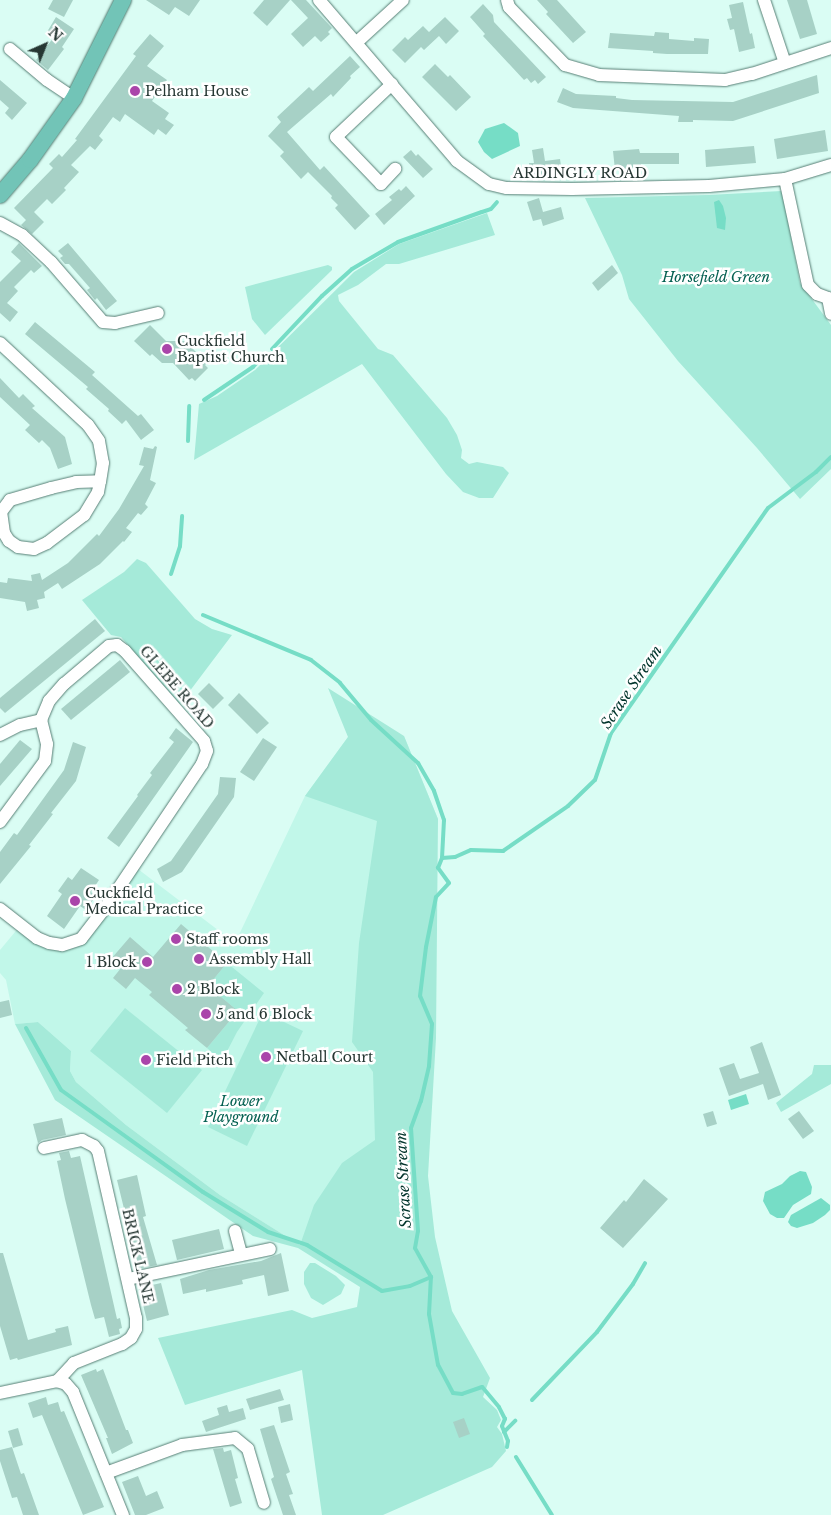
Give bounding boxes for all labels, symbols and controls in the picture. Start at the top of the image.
north arrow [20,20,70,70]
text: N [44,23,66,45]
place label: Pelham House [145,83,249,99]
marker: Pelham House [129,85,141,97]
street label: ARDINGLY ROAD [513,165,647,181]
park label: Horsefield Green [662,269,770,285]
place label: Cuckfield Baptist Church [177,333,285,366]
marker: Cuckfield Baptist Church [161,343,173,355]
street label: GLEBE ROAD [137,642,217,732]
water label: Scrase Stream [597,642,665,732]
place label: Cuckfield Medical Practice [85,885,203,918]
marker: Cuckfield Medical Practice [69,895,81,907]
place label: Staff rooms [186,931,268,947]
marker: Staff rooms [170,933,182,945]
place label: Assembly Hall [209,951,312,967]
marker: Assembly Hall [193,953,205,965]
place label: 1 Block [86,954,137,970]
marker: 1 Block [141,956,153,968]
place label: 2 Block [187,981,240,997]
marker: 2 Block [171,983,183,995]
place label: 5 and 6 Block [216,1006,312,1022]
marker: 5 and 6 Block [200,1008,212,1020]
place label: Netball Court [276,1049,373,1065]
marker: Netball Court [260,1051,272,1063]
place label: Field Pitch [156,1052,233,1068]
marker: Field Pitch [140,1054,152,1066]
park label: Lower Playground [203,1093,279,1126]
water label: Scrase Stream [391,1131,415,1229]
street label: BRICK LANE [119,1207,157,1305]

